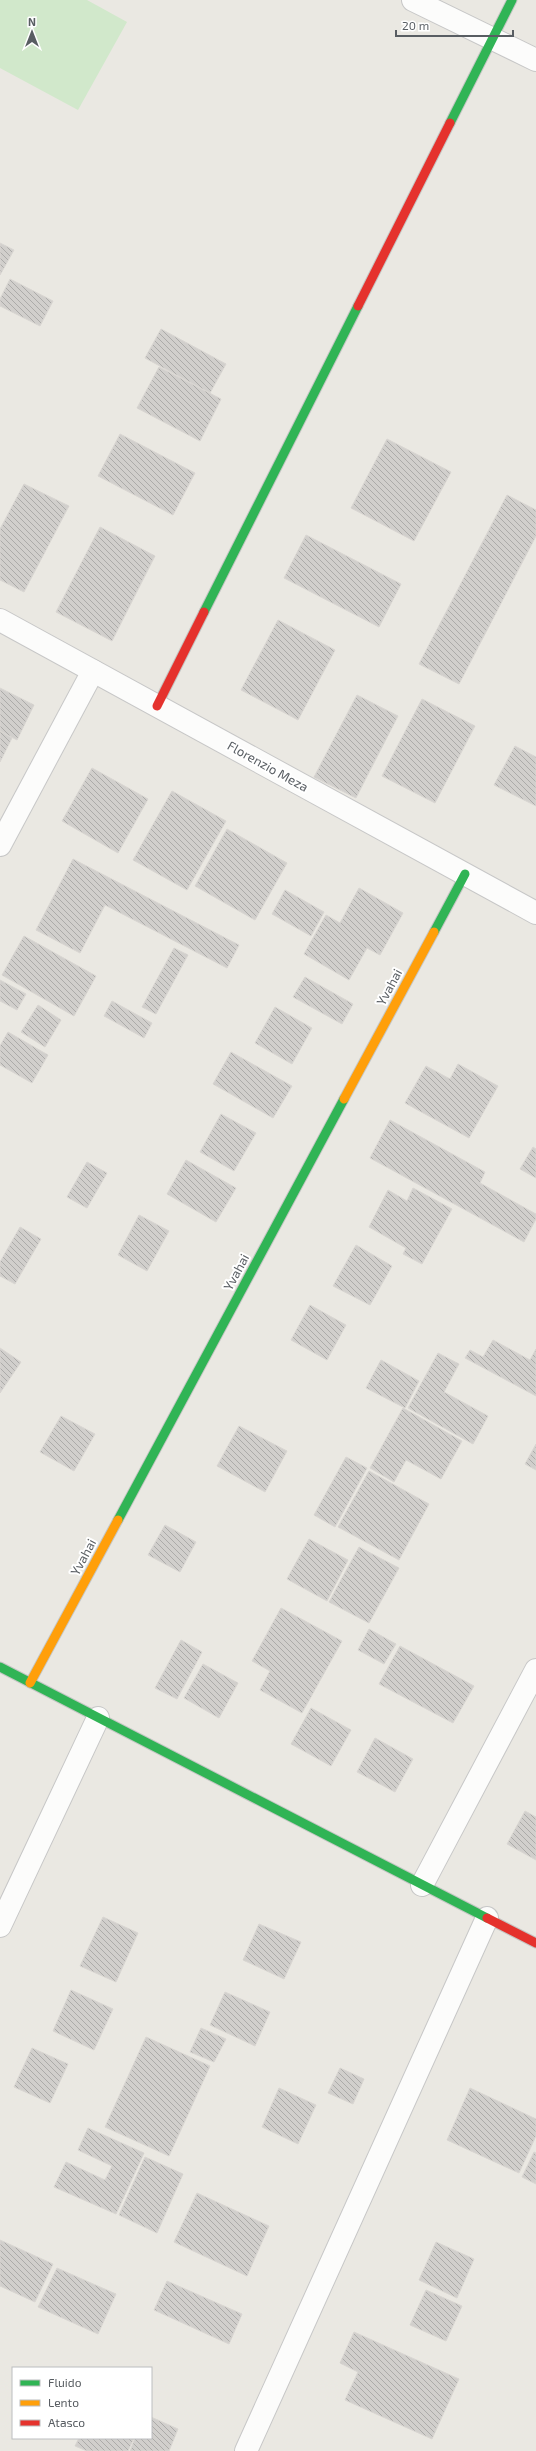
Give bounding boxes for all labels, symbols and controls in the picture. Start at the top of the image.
north arrow [12,12,52,52]
scale bar [396,12,513,38]
text: N [28,15,36,28]
text: 20 m [402,18,429,32]
street label: Florenzio Meza [225,737,311,795]
street label: Yvahai [373,966,405,1008]
street label: Yvahai [220,1251,252,1293]
street label: Yvahai [67,1536,99,1578]
legend [12,2367,152,2439]
text: Fluido [48,2375,82,2389]
text: Lento [48,2395,79,2409]
text: Atasco [48,2415,85,2429]

